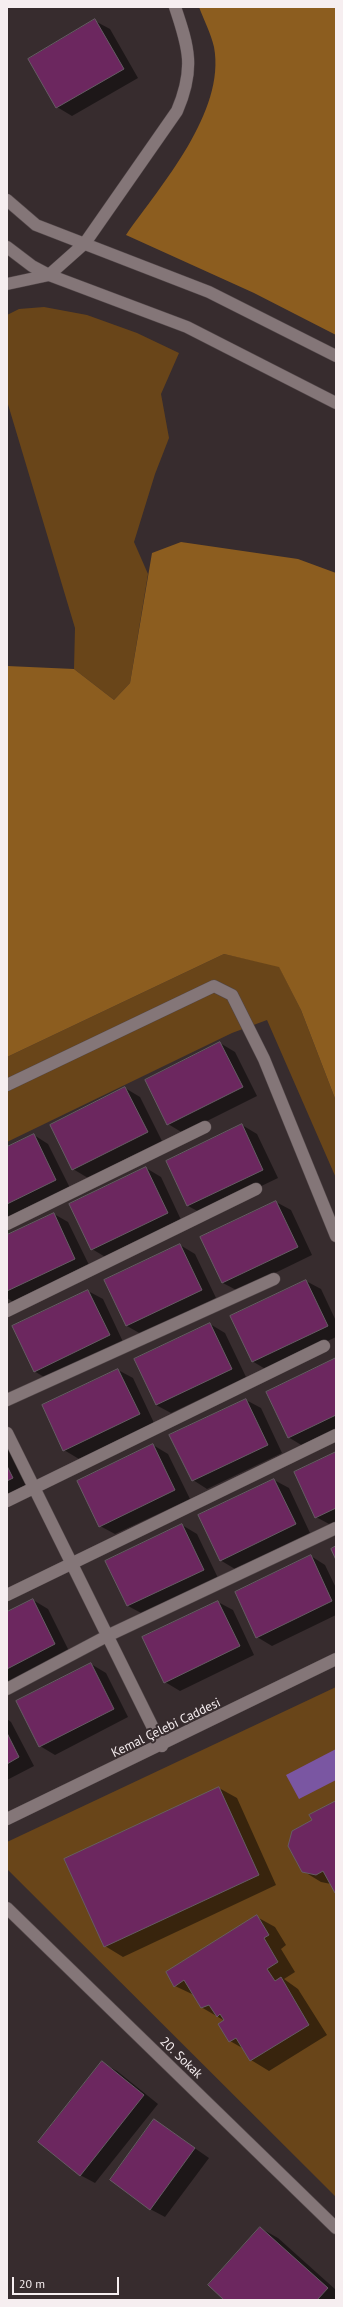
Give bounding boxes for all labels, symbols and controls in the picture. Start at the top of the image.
street label: Kemal Çelebi Caddesi [109,1695,223,1761]
street label: 20. Sokak [156,2034,206,2082]
scale bar [14,2269,121,2295]
text: 20 m [19,2276,45,2291]

